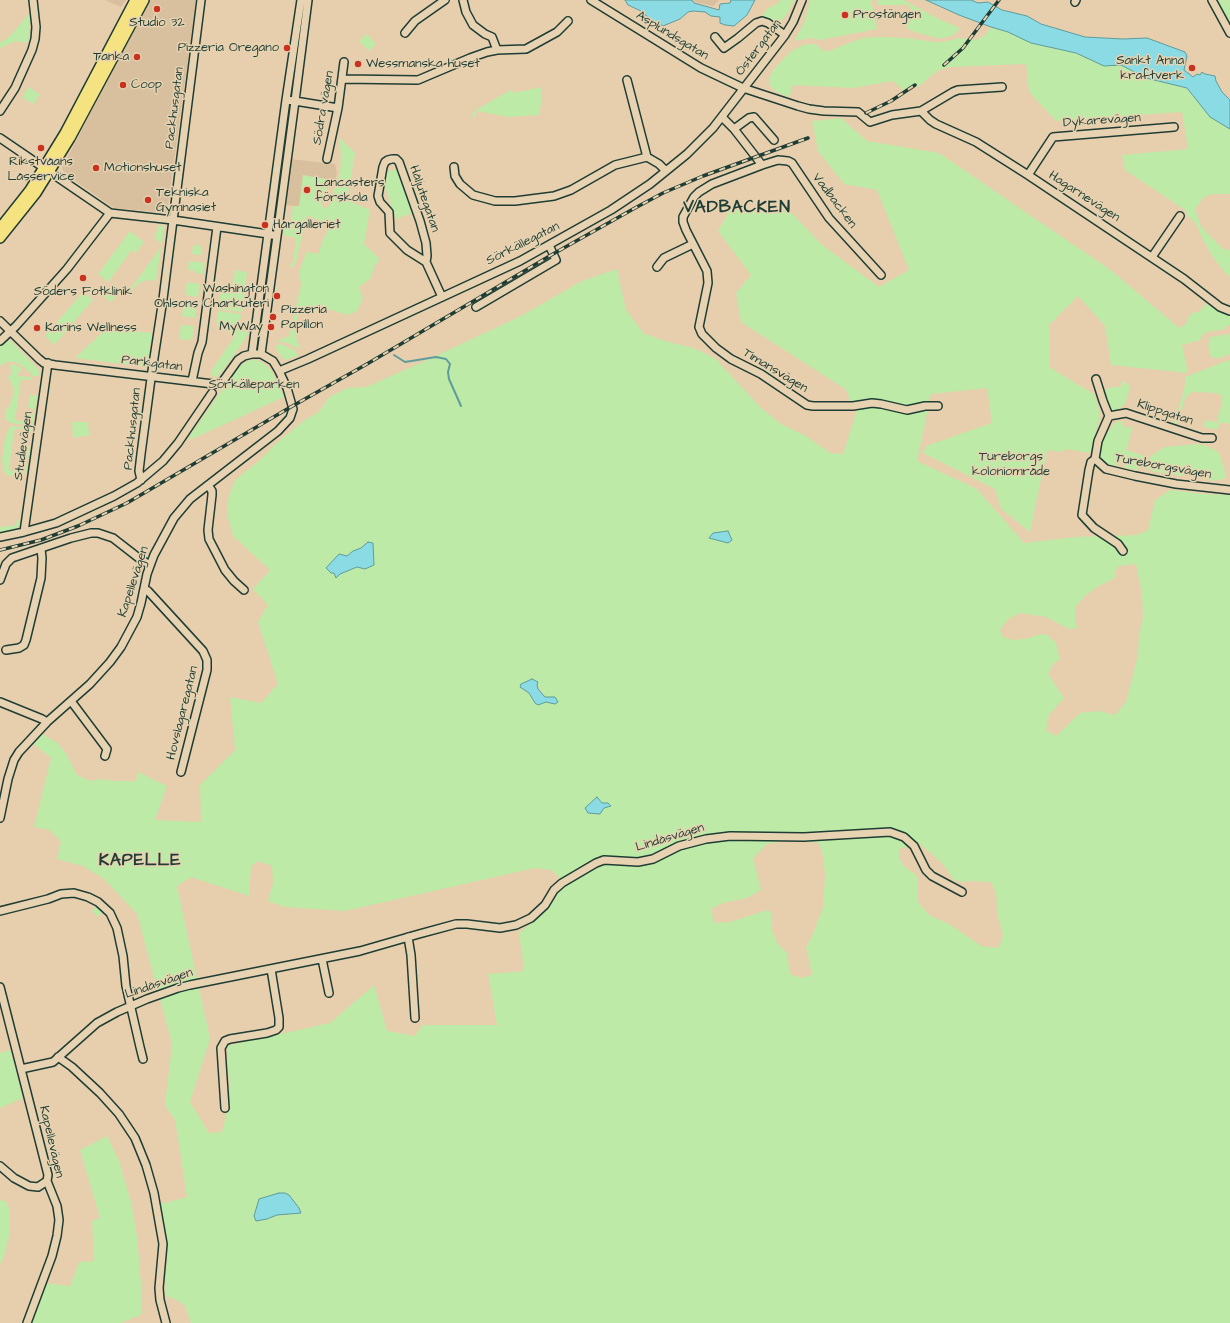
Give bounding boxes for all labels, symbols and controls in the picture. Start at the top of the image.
marker: Studio 32 [152,4,162,14]
place label: Prostängen [853,7,921,23]
street label: Asplundsgatan [633,8,711,64]
marker: Prostängen [840,10,850,20]
place label: Studio 32 [129,15,185,31]
street label: Östergatan [733,17,785,79]
place label: Pizzeria Oregano [178,40,279,56]
marker: Pizzeria Oregano [282,43,292,53]
place label: Tanka [93,49,129,65]
marker: Tanka [132,52,142,62]
place label: Sankt Anna kraftverk [1116,53,1184,84]
place label: Wessmanska huset [366,56,480,72]
marker: Wessmanska huset [353,59,363,69]
marker: Sankt Anna kraftverk [1187,63,1197,73]
street label: Packhusgatan [162,66,188,150]
street label: Södra vägen [310,70,338,146]
place label: Coop [131,77,162,93]
marker: Coop [118,80,128,90]
street label: Dykarevägen [1063,110,1141,132]
marker: Rikstvåans Låsservice [36,143,46,153]
place label: Rikstvåans Låsservice [8,154,74,185]
place label: Motionshuset [104,160,181,176]
marker: Motionshuset [91,163,101,173]
street label: Håljutegatan [405,164,443,234]
street label: Hagarnevägen [1045,168,1123,226]
street label: Vadbacken [808,170,860,232]
place label: Lancasters förskola [315,175,384,206]
place label: Tekniska Gymnasiet [156,185,216,216]
marker: Lancasters förskola [302,185,312,195]
marker: Tekniska Gymnasiet [143,195,153,205]
district label: VADBACKEN [683,198,791,218]
place label: Hårgalleriet [273,217,341,233]
street label: Sörkällegatan [484,219,562,269]
marker: Hårgalleriet [260,220,270,230]
marker: Söders Fotklinik [78,273,88,283]
place label: Washington Ohlsons Charkuteri [154,281,269,312]
place label: Söders Fotklinik [34,284,132,300]
marker: Washington Ohlsons Charkuteri [272,291,282,301]
place label: Pizzeria Papillon [281,302,327,333]
marker: Pizzeria Papillon [268,312,278,322]
place label: MyWay [219,319,263,335]
place label: Karins Wellness [45,320,137,336]
marker: MyWay [266,322,276,332]
marker: Karins Wellness [32,323,42,333]
street label: Timansvägen [740,345,810,397]
street label: Parkgatan [120,352,184,376]
park label: Sörkälleparken [208,377,300,393]
street label: Packhusgatan [121,387,145,471]
street label: Klippgatan [1135,397,1195,429]
street label: Studievägen [11,411,37,481]
park label: Tureborgs koloniområde [972,449,1050,480]
street label: Tureborgsvägen [1114,451,1212,483]
street label: Kapellevägen [115,545,153,619]
street label: Hovslagaregatan [164,664,202,762]
street label: Lindåsvägen [634,820,706,856]
district label: KAPELLE [99,851,181,871]
street label: Lindåsvägen [123,965,195,1003]
street label: Kapellevägen [35,1104,67,1180]

